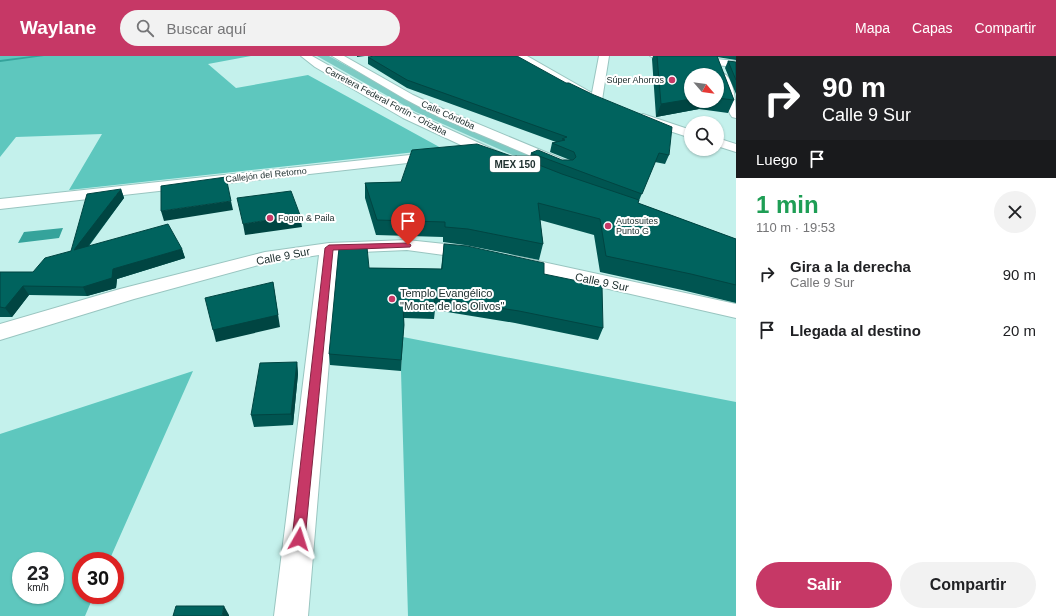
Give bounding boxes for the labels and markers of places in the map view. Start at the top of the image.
place label: Súper Ahorros [606,75,664,85]
marker: Súper Ahorros [667,75,677,85]
pin [391,204,425,245]
marker: Fogon & Paila [265,213,275,223]
place label: Fogon & Paila [278,213,335,223]
place label: Autosuites Punto G [616,216,659,236]
marker: Autosuites Punto G [603,221,613,231]
place label: Templo Evangélico "Monte de los Olivos" [400,287,505,312]
marker: Templo Evangélico "Monte de los Olivos" [387,294,397,304]

